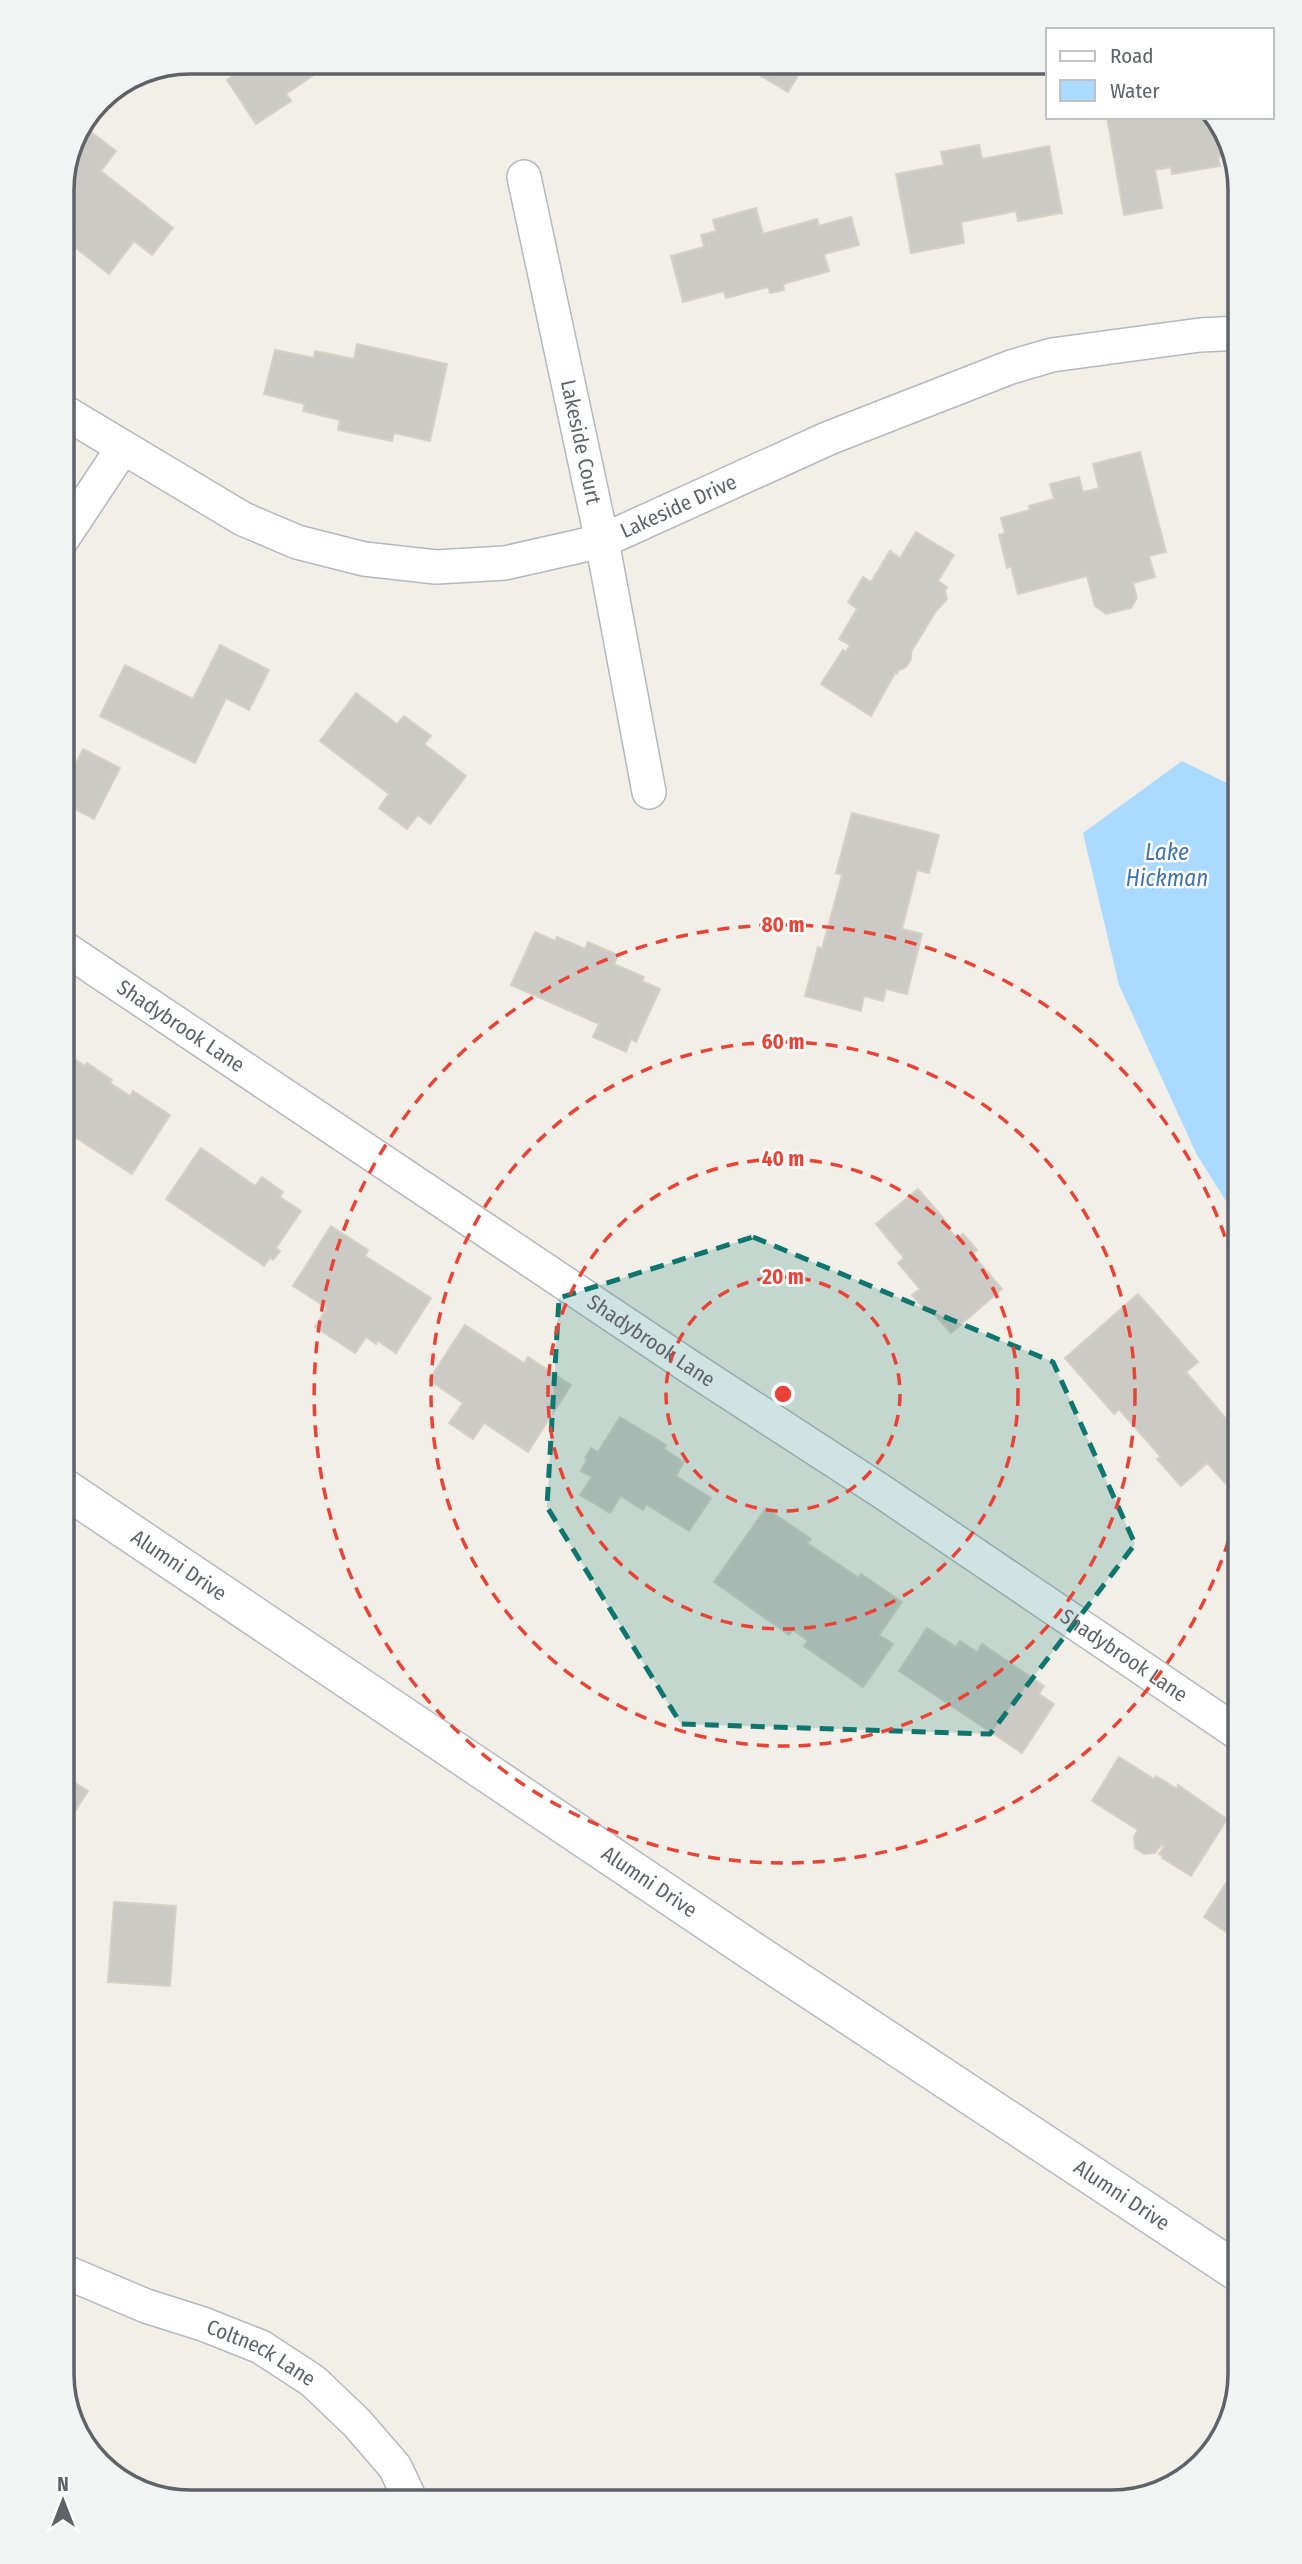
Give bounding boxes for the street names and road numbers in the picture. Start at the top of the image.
street label: Lakeside Court [555,377,607,507]
street label: Lakeside Drive [616,469,741,544]
street label: Shadybrook Lane [112,974,249,1078]
street label: Shadybrook Lane [582,1289,720,1393]
street label: Alumni Drive [126,1524,232,1607]
street label: Shadybrook Lane [1055,1603,1192,1708]
street label: Alumni Drive [597,1840,702,1923]
street label: Alumni Drive [1069,2154,1175,2236]
street label: Coltneck Lane [203,2314,320,2392]

